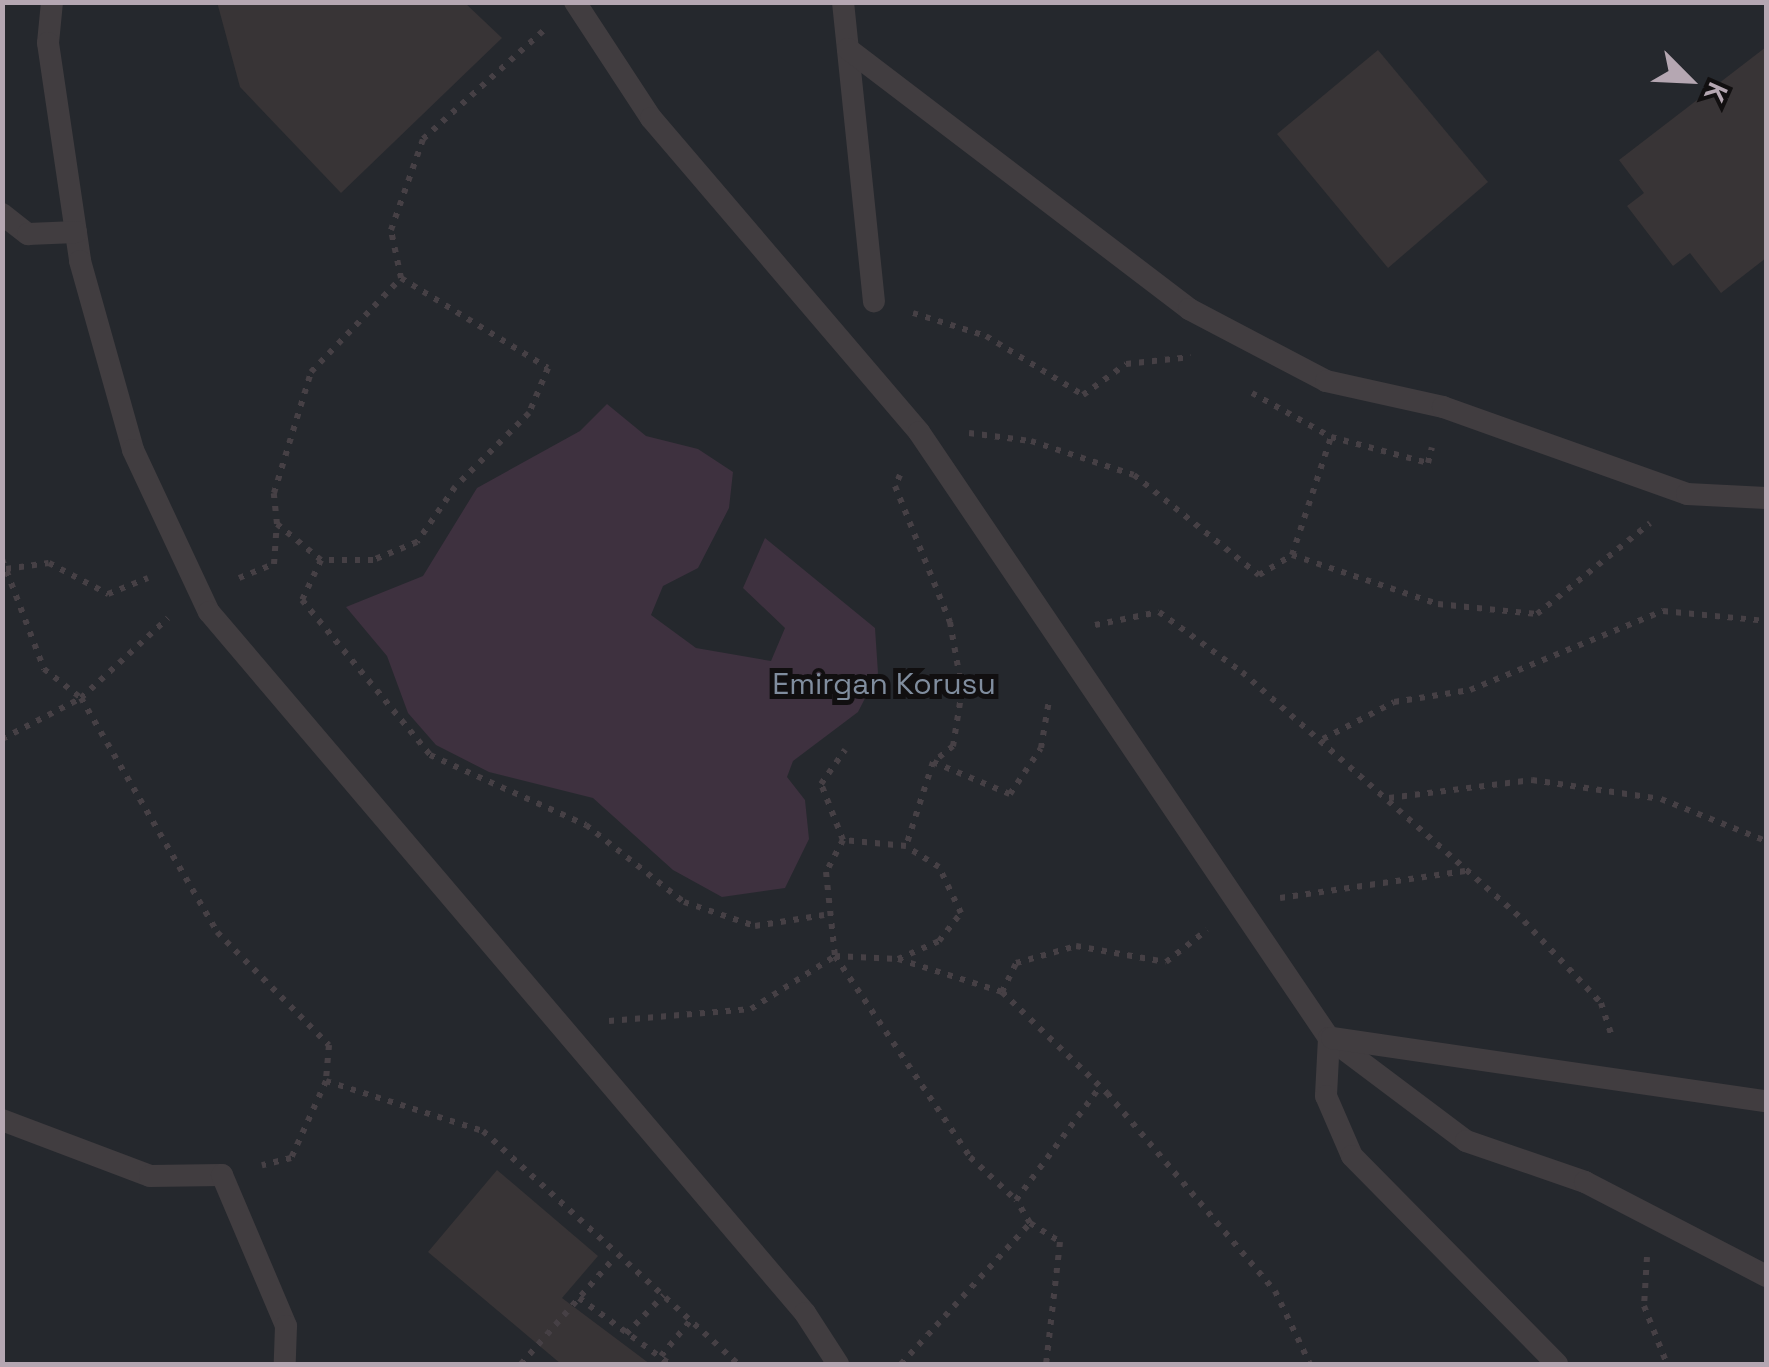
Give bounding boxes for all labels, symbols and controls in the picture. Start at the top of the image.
north arrow [1639,30,1739,130]
text: K [1696,77,1736,108]
park label: Emirgan Korusu [772,666,996,702]

